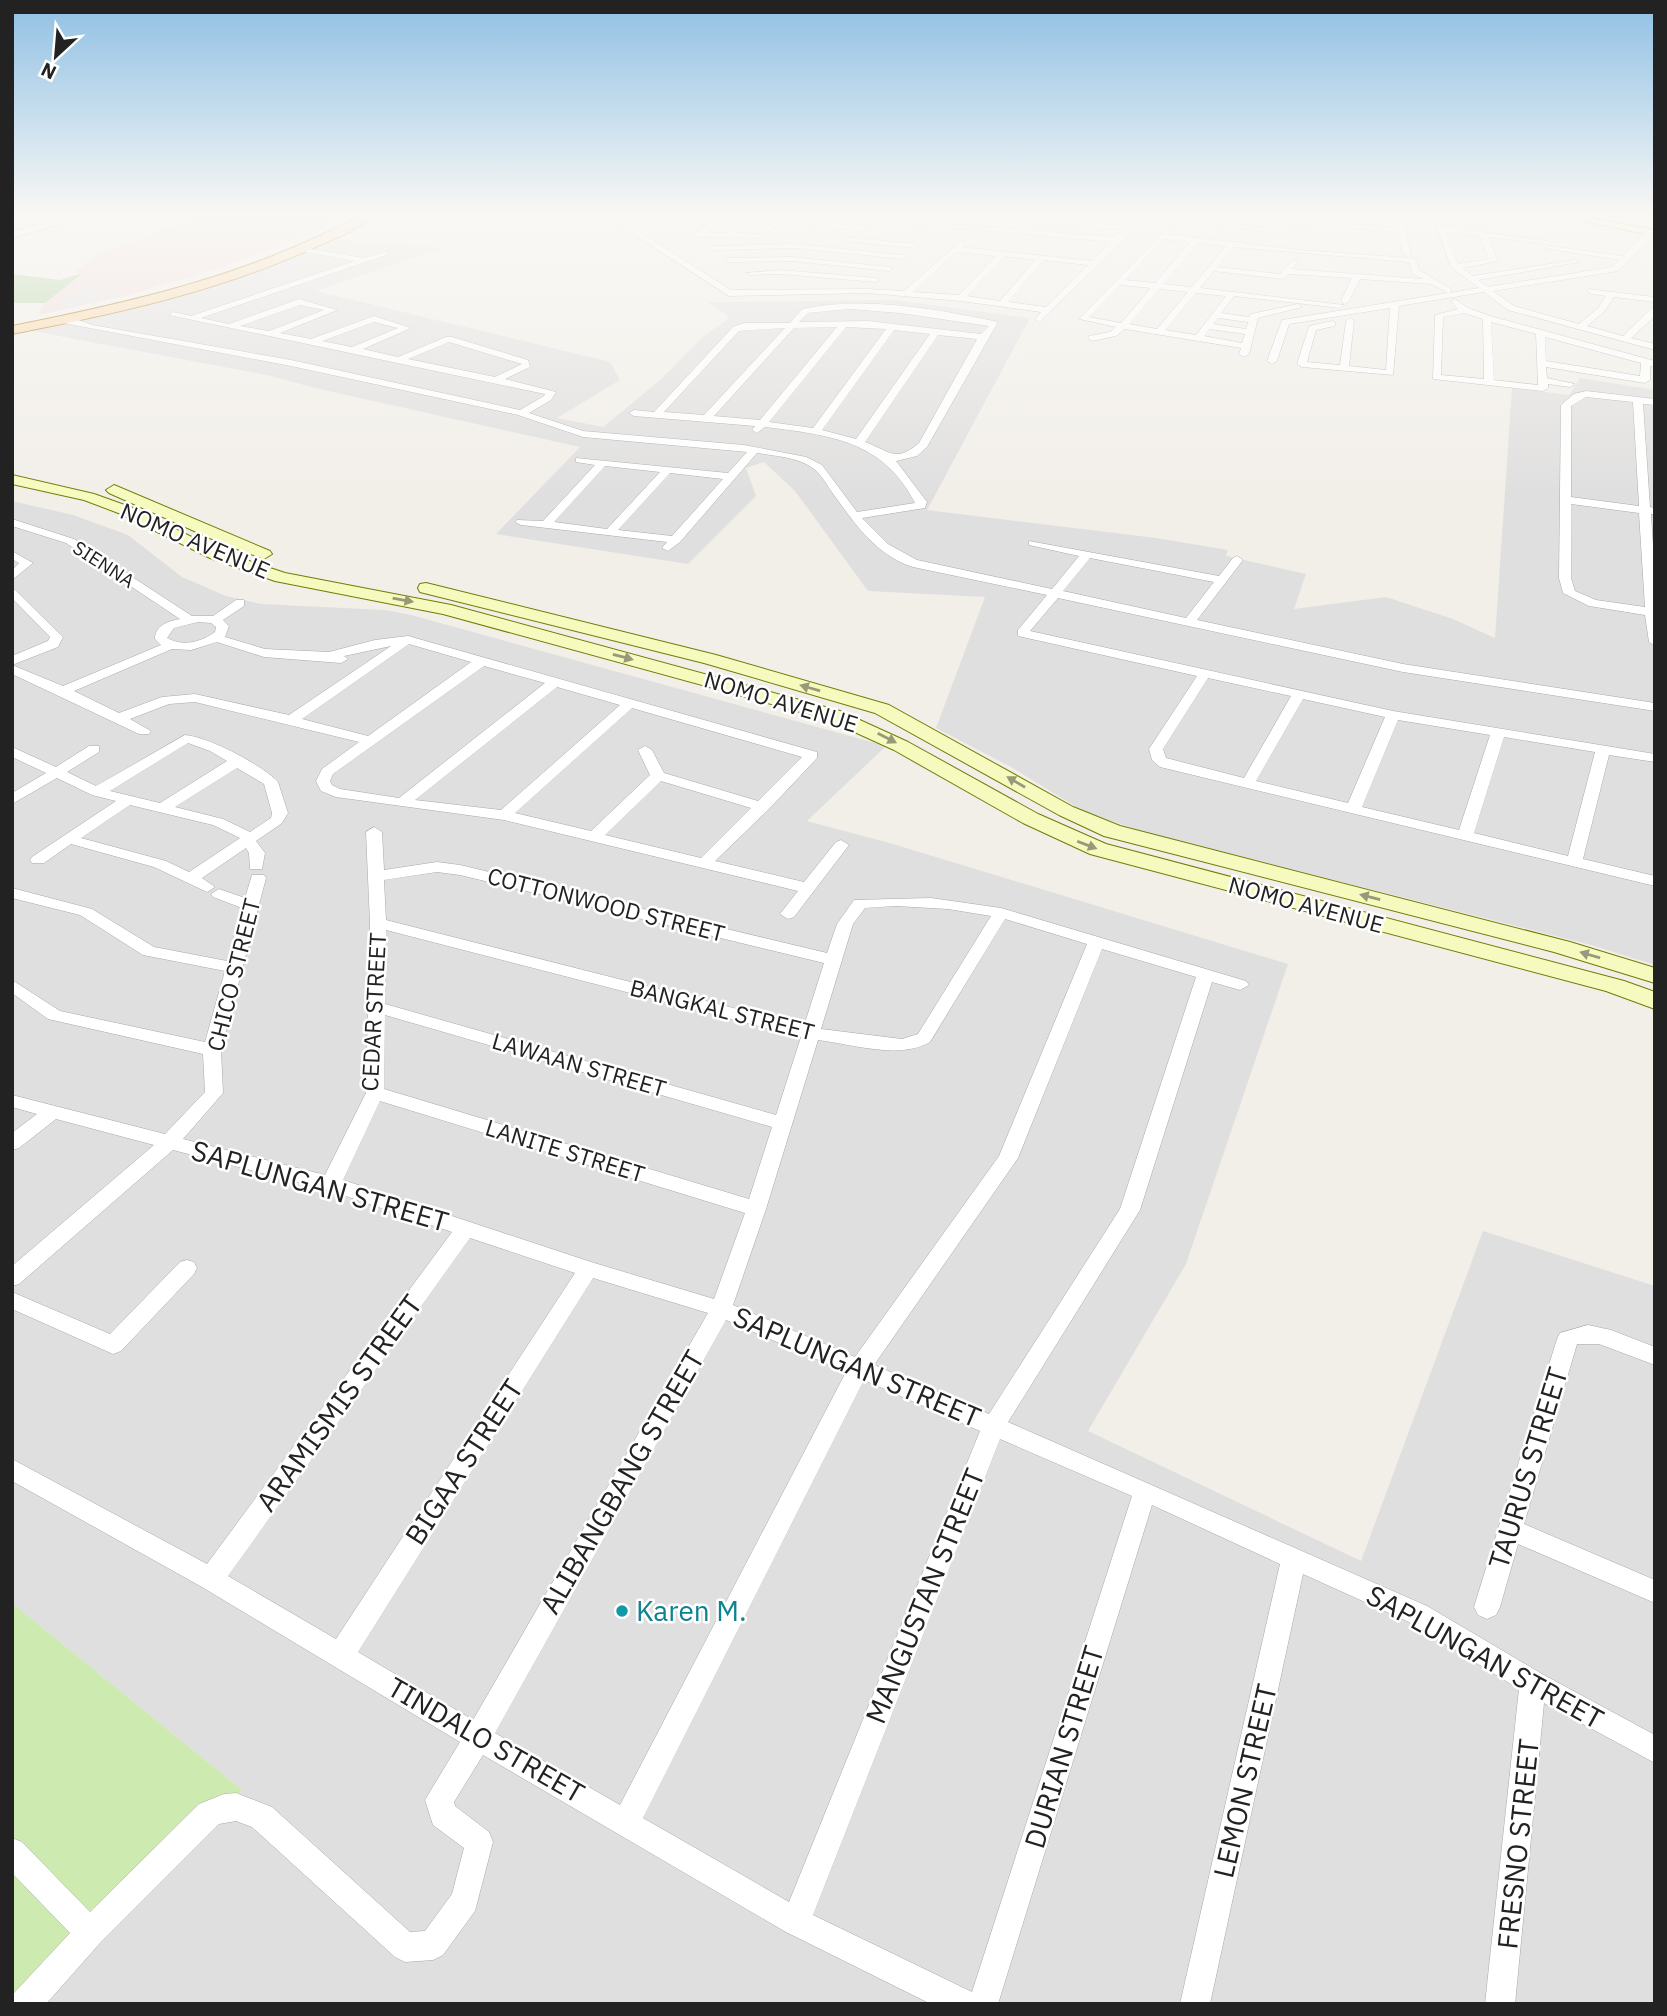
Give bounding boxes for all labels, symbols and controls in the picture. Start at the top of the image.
north arrow [21,21,91,91]
text: N [37,57,60,85]
street label: NOMO AVENUE [116,495,275,585]
street label: SIENNA [69,535,139,593]
one-way arrow [392,595,414,606]
one-way arrow [612,652,634,663]
street label: NOMO AVENUE [701,663,862,739]
one-way arrow [798,682,820,693]
one-way arrow [877,733,897,744]
one-way arrow [1006,776,1025,788]
one-way arrow [1077,840,1098,851]
street label: COTTONWOOD STREET [484,860,728,948]
street label: NOMO AVENUE [1225,869,1387,939]
one-way arrow [1359,891,1381,902]
street label: CHICO STREET [200,895,266,1054]
street label: CEDAR STREET [354,932,392,1092]
one-way arrow [1579,949,1600,959]
street label: BANGKAL STREET [627,972,818,1046]
street label: LAWAAN STREET [489,1025,670,1103]
street label: LANITE STREET [482,1112,649,1188]
street label: SAPLUNGAN STREET [187,1131,453,1240]
street label: ARAMISMIS STREET [247,1287,430,1518]
street label: SAPLUNGAN STREET [728,1298,987,1435]
street label: ALIBANGBANG STREET [531,1343,712,1620]
street label: TAURUS STREET [1479,1363,1576,1573]
street label: BIGAA STREET [396,1372,531,1552]
street label: MANGUSTAN STREET [856,1463,993,1729]
street label: SAPLUNGAN STREET [1360,1576,1610,1737]
place label: Karen M. [636,1592,747,1629]
marker: Karen M. [614,1603,630,1619]
street label: DURIAN STREET [1015,1641,1112,1853]
street label: TINDALO STREET [381,1668,591,1811]
street label: LEMON STREET [1204,1680,1285,1881]
street label: FRESNO STREET [1488,1737,1547,1951]

